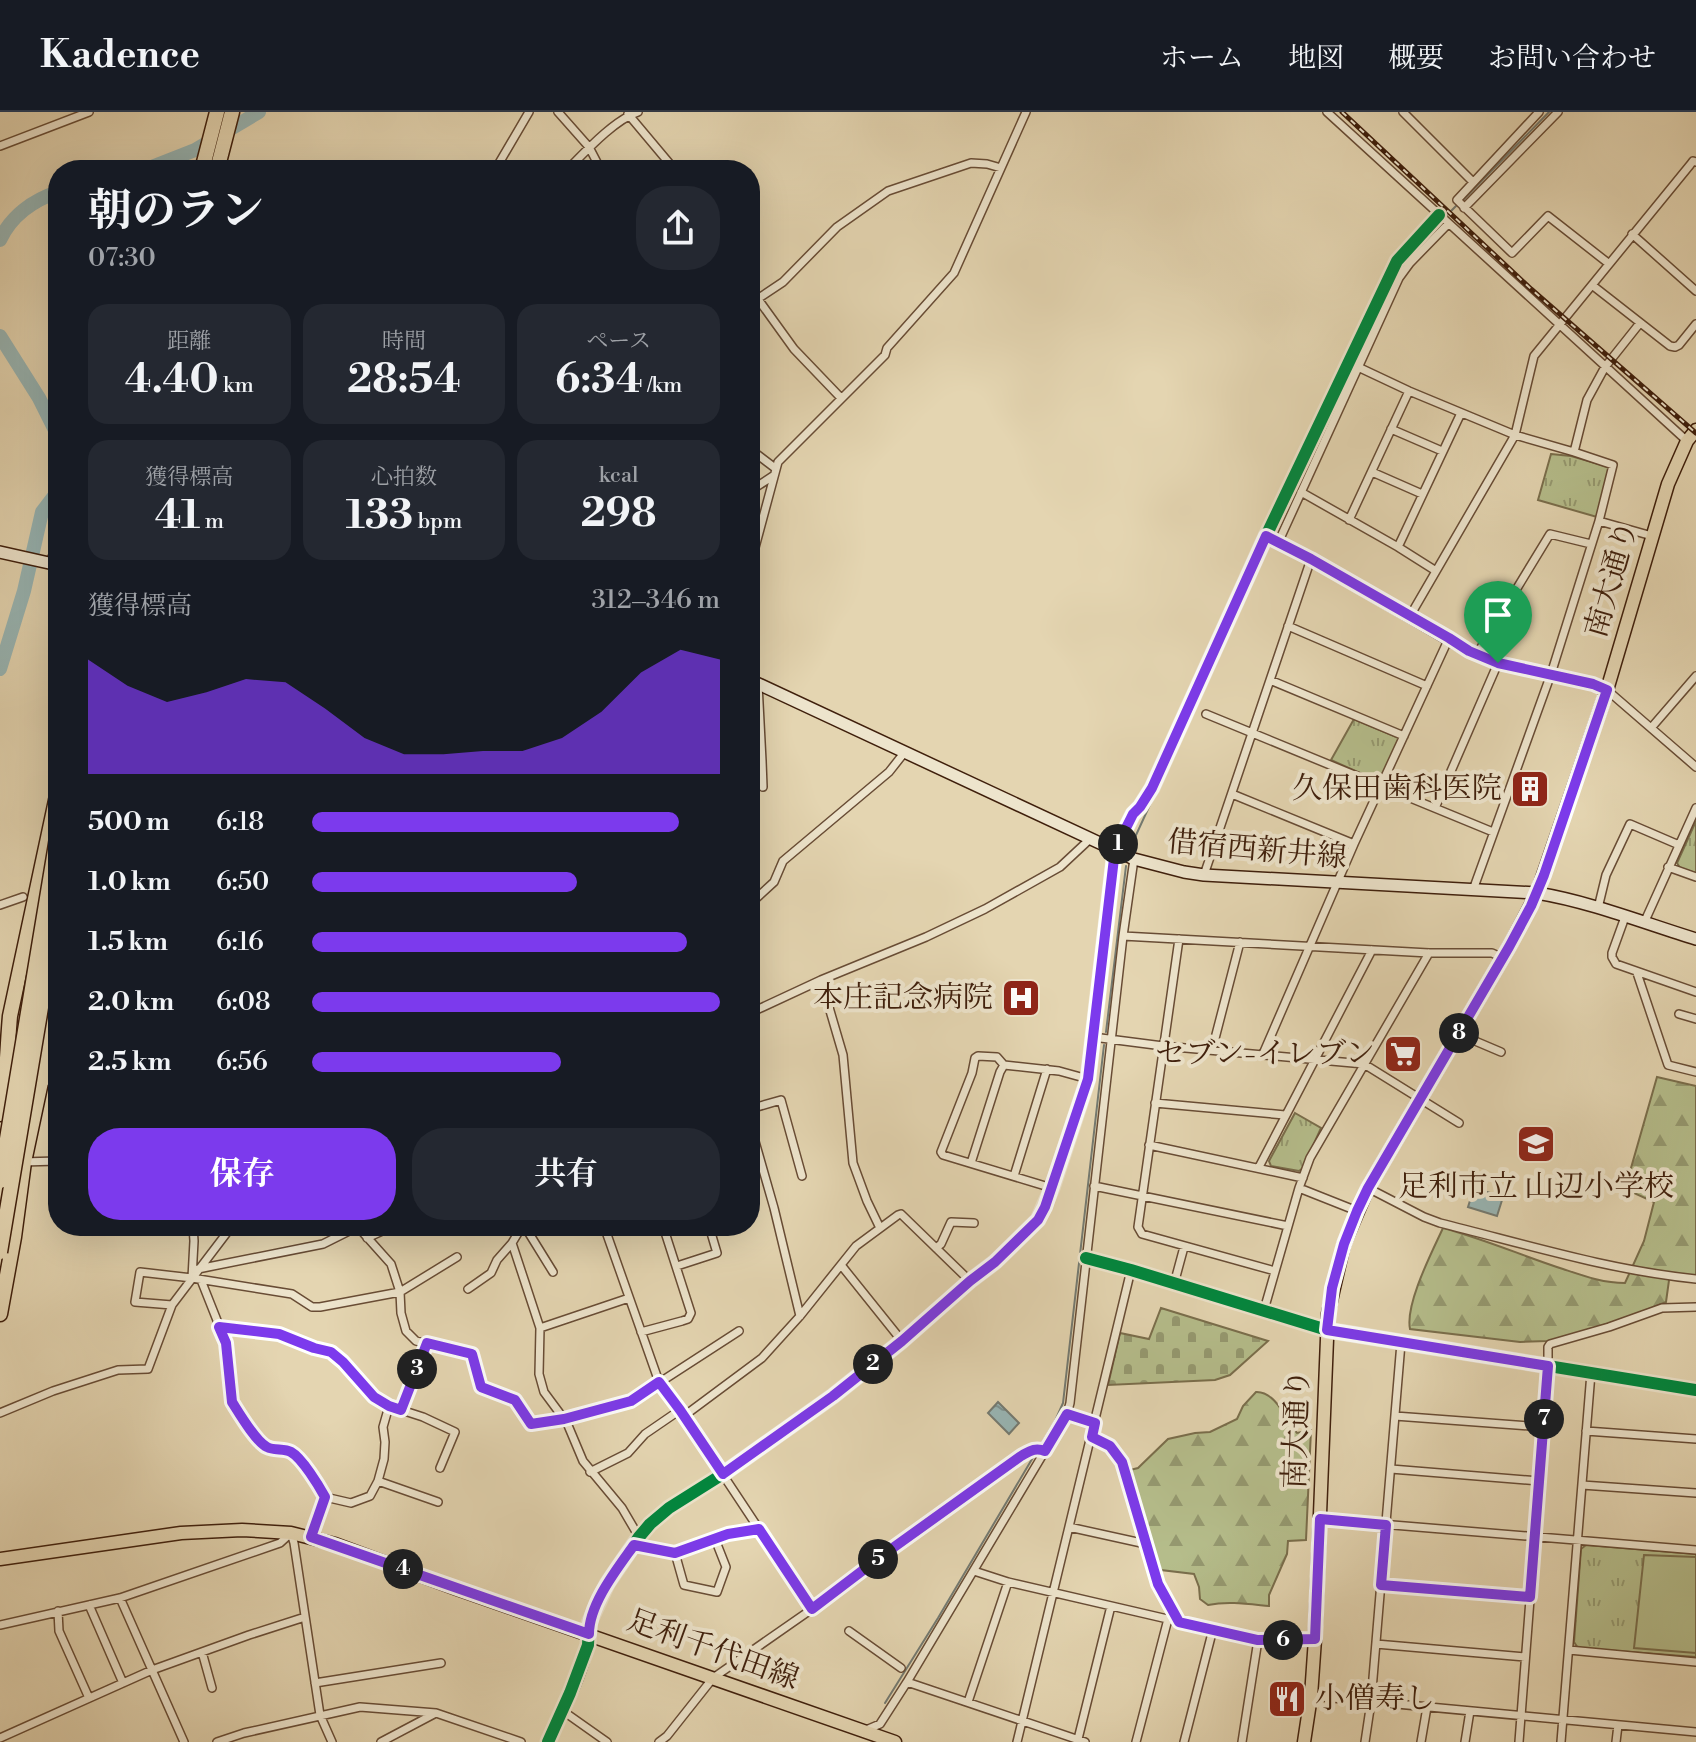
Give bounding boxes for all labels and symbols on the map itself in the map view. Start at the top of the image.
street label: 南大通り [1577,516,1647,642]
pin [1464,581,1532,663]
building icon: 久保田歯科医院 [1509,768,1551,810]
place label: 久保田歯科医院 [1292,770,1502,808]
street label: 借宿西新井線 [1166,823,1348,877]
pin: 1 [1098,824,1138,864]
hospital icon: 本庄記念病院 [1000,977,1042,1019]
place label: 本庄記念病院 [813,979,993,1017]
pin: 8 [1439,1013,1479,1053]
supermarket icon: セブン-イレブン [1382,1033,1424,1075]
place label: セブン-イレブン [1156,1035,1375,1073]
school or university icon: 足利市立 山辺小学校 [1515,1123,1557,1165]
place label: 足利市立 山辺小学校 [1398,1168,1674,1206]
pin: 2 [853,1344,893,1384]
pin: 3 [397,1349,437,1389]
street label: 南大通り [1276,1368,1318,1490]
pin: 7 [1524,1399,1564,1439]
pin: 5 [858,1539,898,1579]
pin: 4 [383,1549,423,1589]
street label: 足利千代田線 [622,1601,804,1699]
pin: 6 [1263,1620,1303,1660]
restaurant icon: 小僧寿し [1266,1678,1308,1720]
place label: 小僧寿し [1315,1680,1435,1718]

